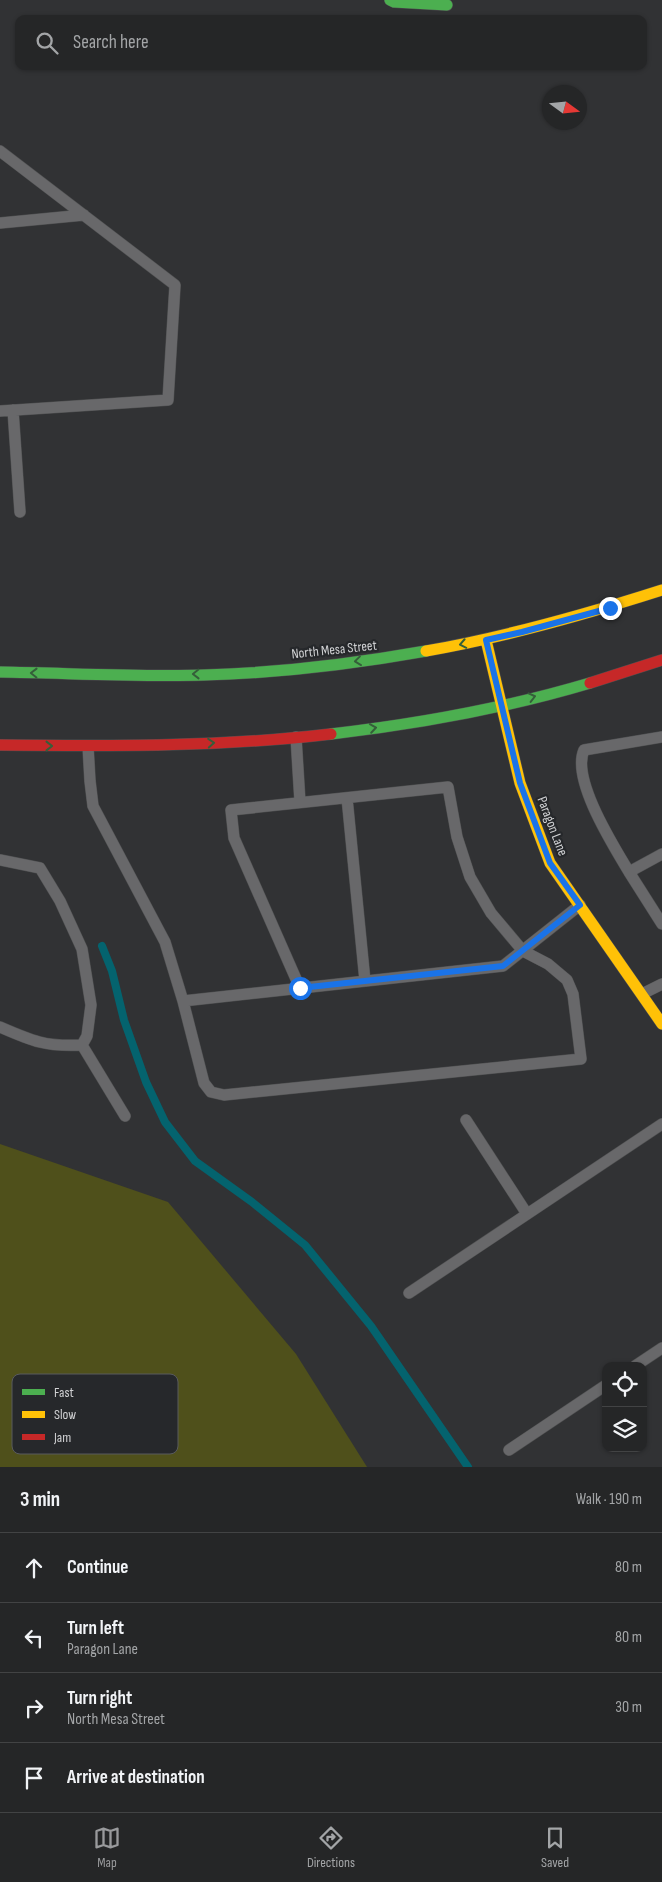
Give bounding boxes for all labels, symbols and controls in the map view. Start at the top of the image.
search box [15,15,647,70]
icon: search [33,29,61,57]
text: Search here [73,31,149,54]
north arrow [542,85,587,130]
route end [599,597,622,620]
street label: North Mesa Street [291,637,378,662]
one-way arrow [459,639,468,649]
one-way arrow [354,655,362,666]
one-way arrow [29,668,37,678]
one-way arrow [192,669,200,679]
one-way arrow [528,693,536,703]
one-way arrow [369,724,377,734]
one-way arrow [207,738,215,749]
one-way arrow [45,741,53,751]
street label: Paragon Lane [533,794,572,858]
route start [289,977,312,1000]
map controls [602,1362,647,1452]
button: locate [602,1362,647,1407]
legend [12,1374,178,1454]
text: Fast [54,1384,74,1401]
text: Slow [54,1406,76,1423]
button: layers [602,1407,647,1452]
text: Jam [53,1429,71,1446]
text: 3 min [20,1487,60,1512]
text: Walk · 190 m [576,1490,642,1509]
icon: ahead [20,1554,48,1582]
text: Continue [67,1556,128,1579]
text: 80 m [615,1558,642,1577]
text: Turn left [67,1617,124,1640]
icon: left [20,1624,48,1652]
text: 80 m [615,1628,642,1647]
text: Paragon Lane [67,1640,138,1659]
text: Turn right [67,1687,132,1710]
icon: right [20,1694,48,1722]
text: 30 m [615,1698,642,1717]
text: North Mesa Street [67,1710,165,1729]
icon: arrive [20,1764,48,1792]
text: Arrive at destination [67,1766,205,1789]
tab: Map [93,1824,121,1871]
tab: Directions [307,1824,355,1871]
tab: Saved [541,1824,569,1871]

